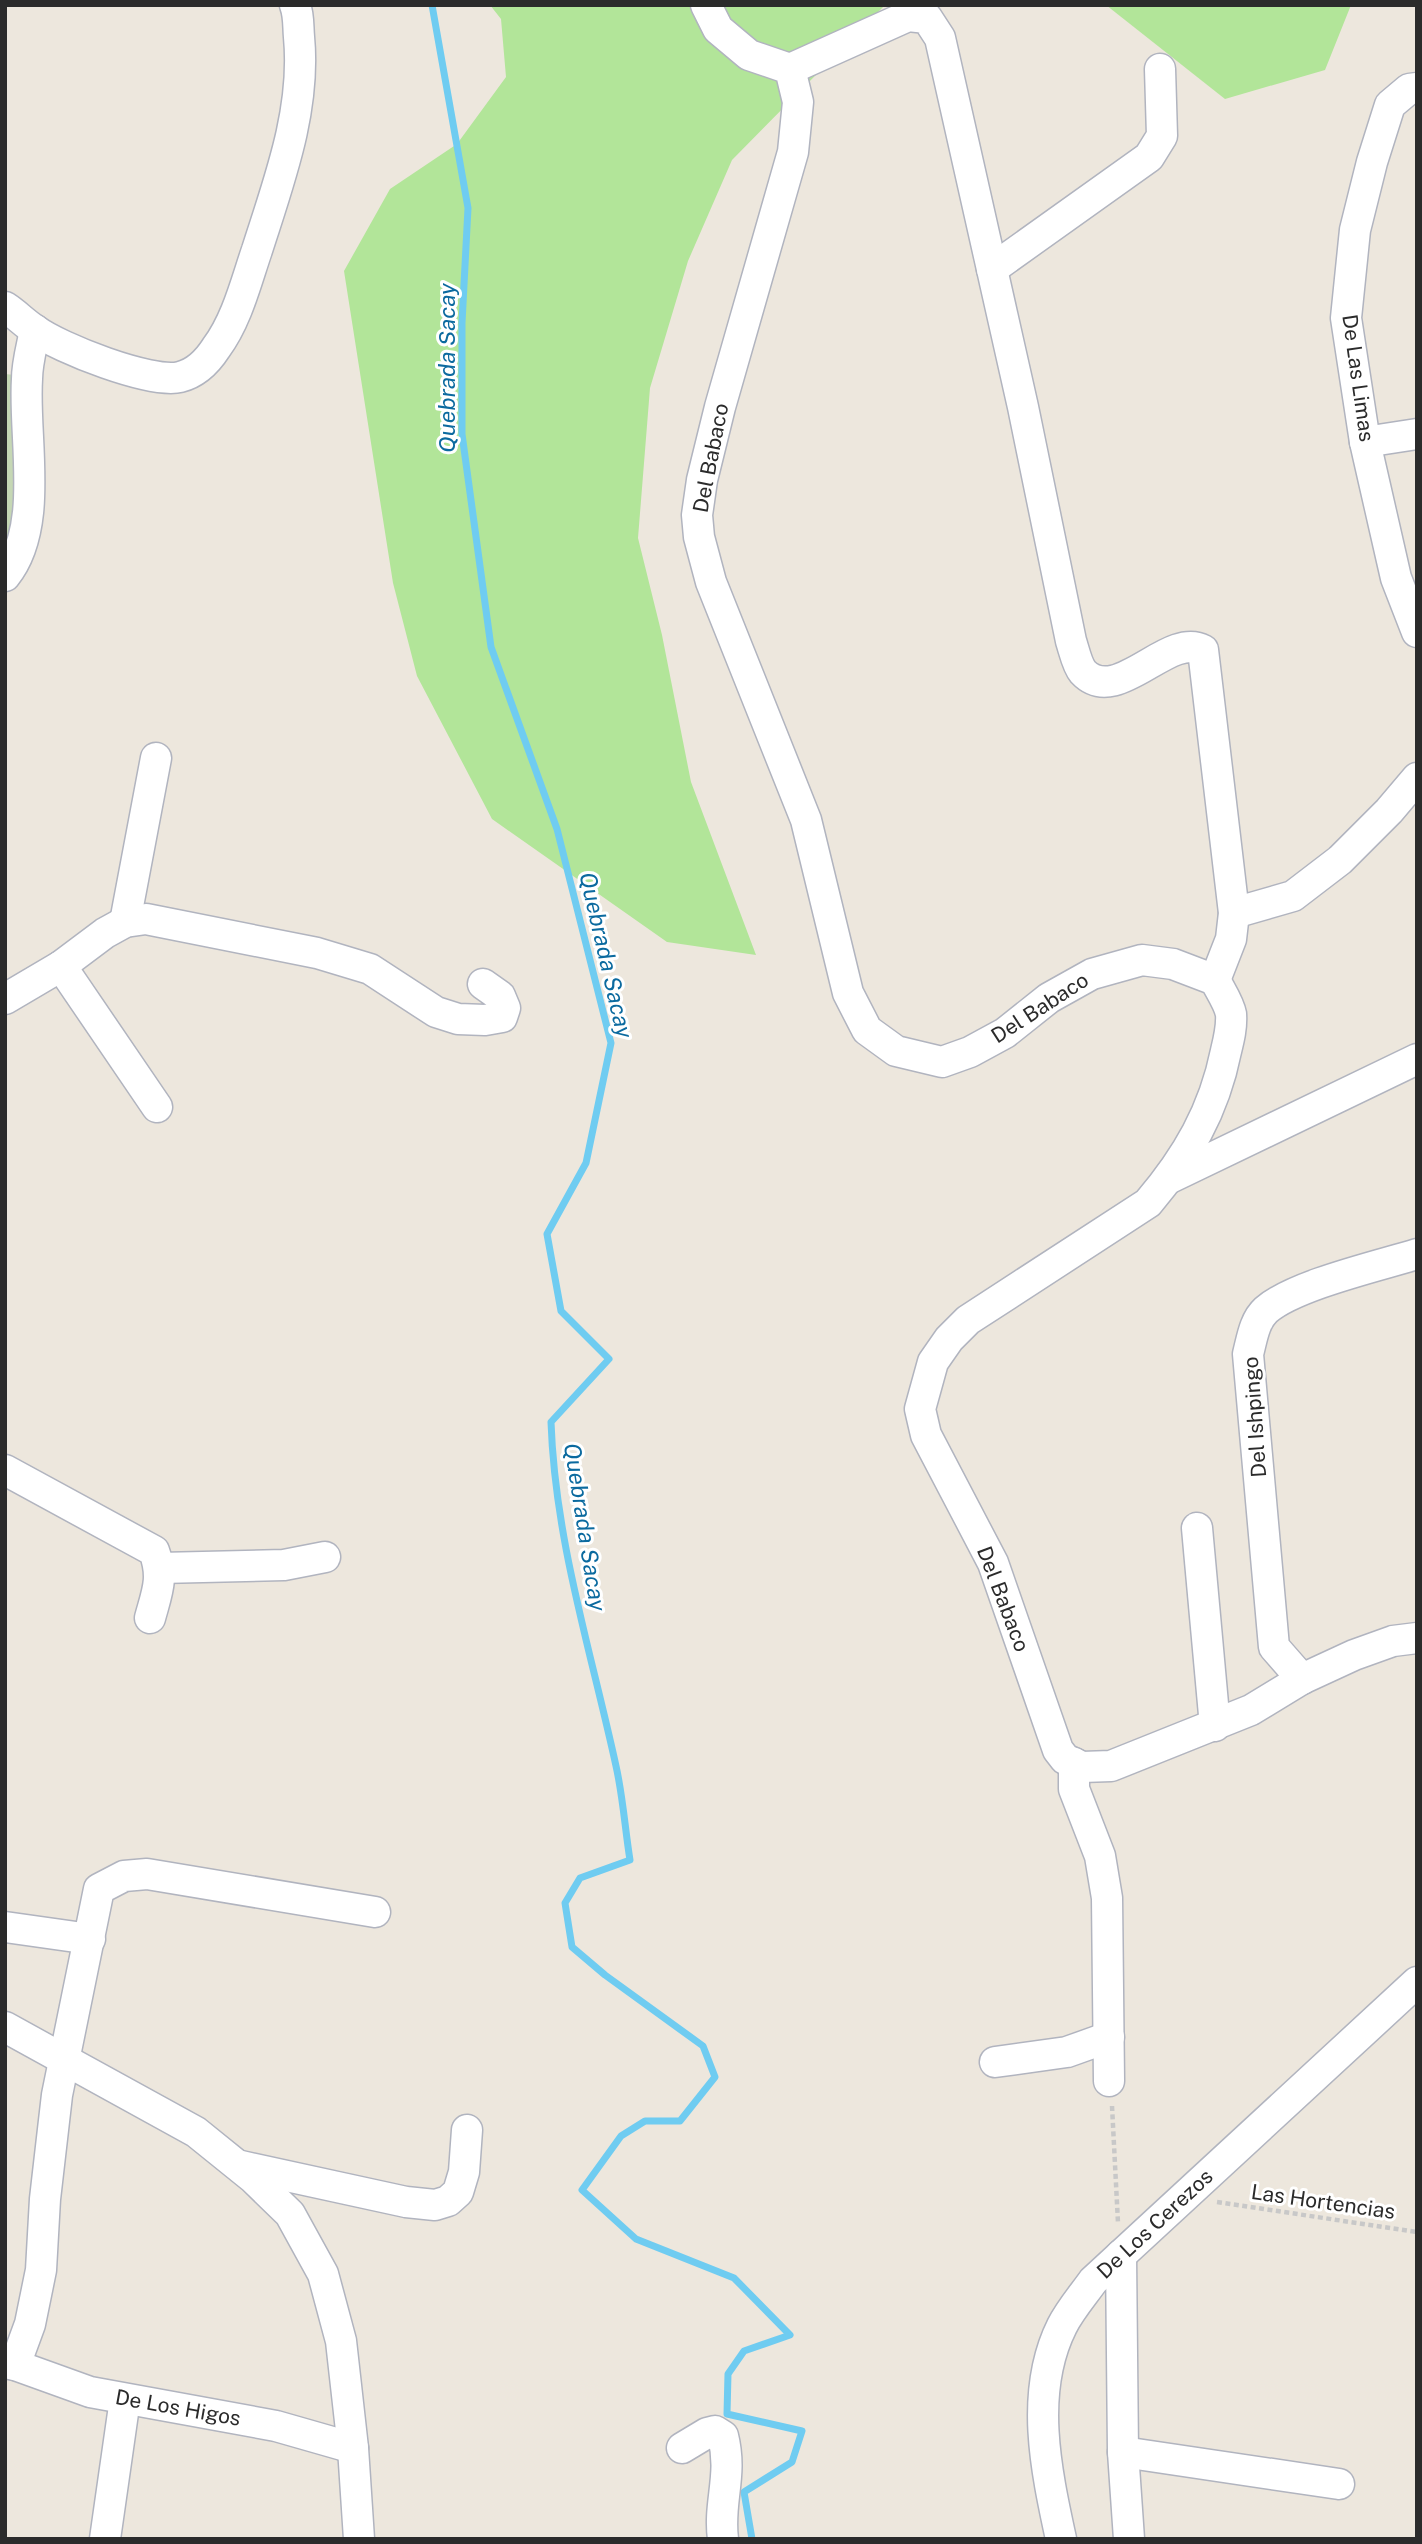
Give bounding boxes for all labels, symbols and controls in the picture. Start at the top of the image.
water label: Quebrada Sacay [433,282,460,453]
street label: De Las Limas [1337,313,1380,443]
street label: Del Babaco [688,401,733,515]
water label: Quebrada Sacay [574,869,639,1042]
street label: Del Babaco [986,967,1093,1048]
street label: Del Ishpingo [1238,1356,1271,1478]
water label: Quebrada Sacay [559,1441,612,1614]
street label: Del Babaco [972,1543,1035,1655]
street label: De Los Cerezos [1092,2164,1218,2284]
street label: Las Hortencias [1249,2179,1397,2224]
street label: De Los Higos [113,2384,243,2431]

